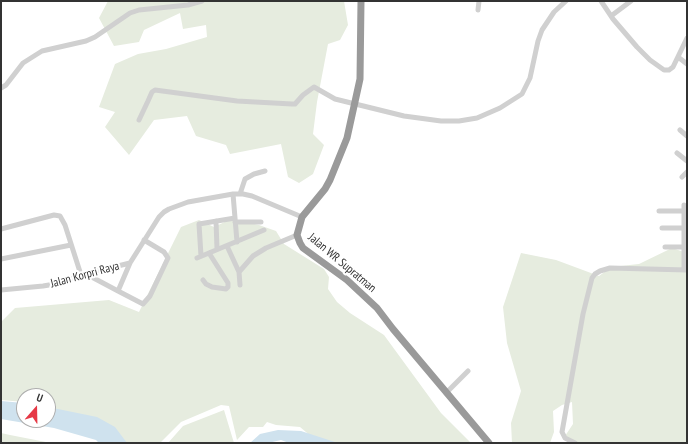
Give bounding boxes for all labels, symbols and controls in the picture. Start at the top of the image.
street label: Jalan WR Supratman [305,230,379,296]
street label: Jalan Korpri Raya [49,259,121,291]
north arrow [16,388,56,428]
text: U [35,390,45,405]

